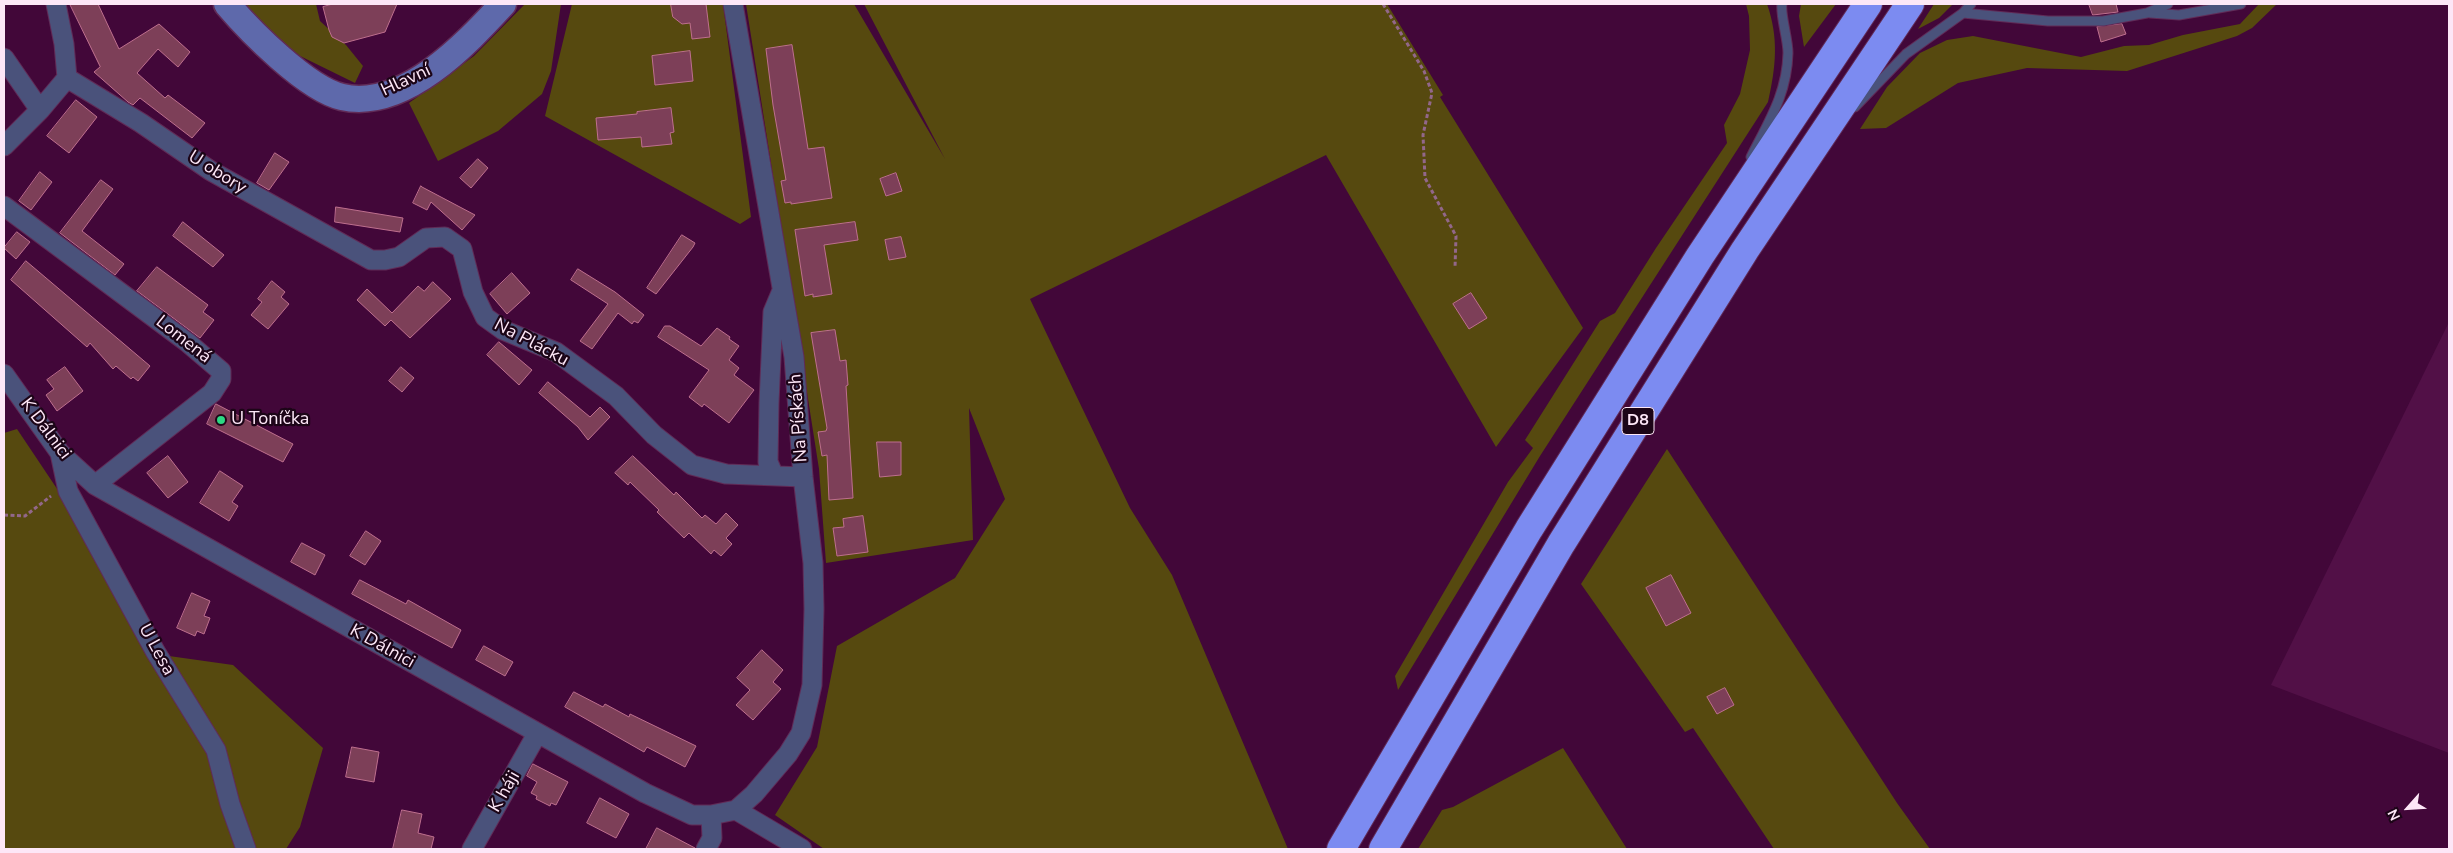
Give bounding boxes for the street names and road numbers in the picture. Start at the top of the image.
street label: Hlavní [378,60,434,102]
street label: U obory [184,147,250,199]
street label: Lomená [151,312,215,368]
street label: Na Plácku [490,314,572,372]
street label: Na Pískách [785,373,813,463]
street label: K Dálnici [15,394,75,464]
road number: D8 [1622,408,1654,434]
street label: K Dálnici [346,620,418,674]
street label: U Lesa [133,621,179,679]
street label: K háji [485,768,525,816]

